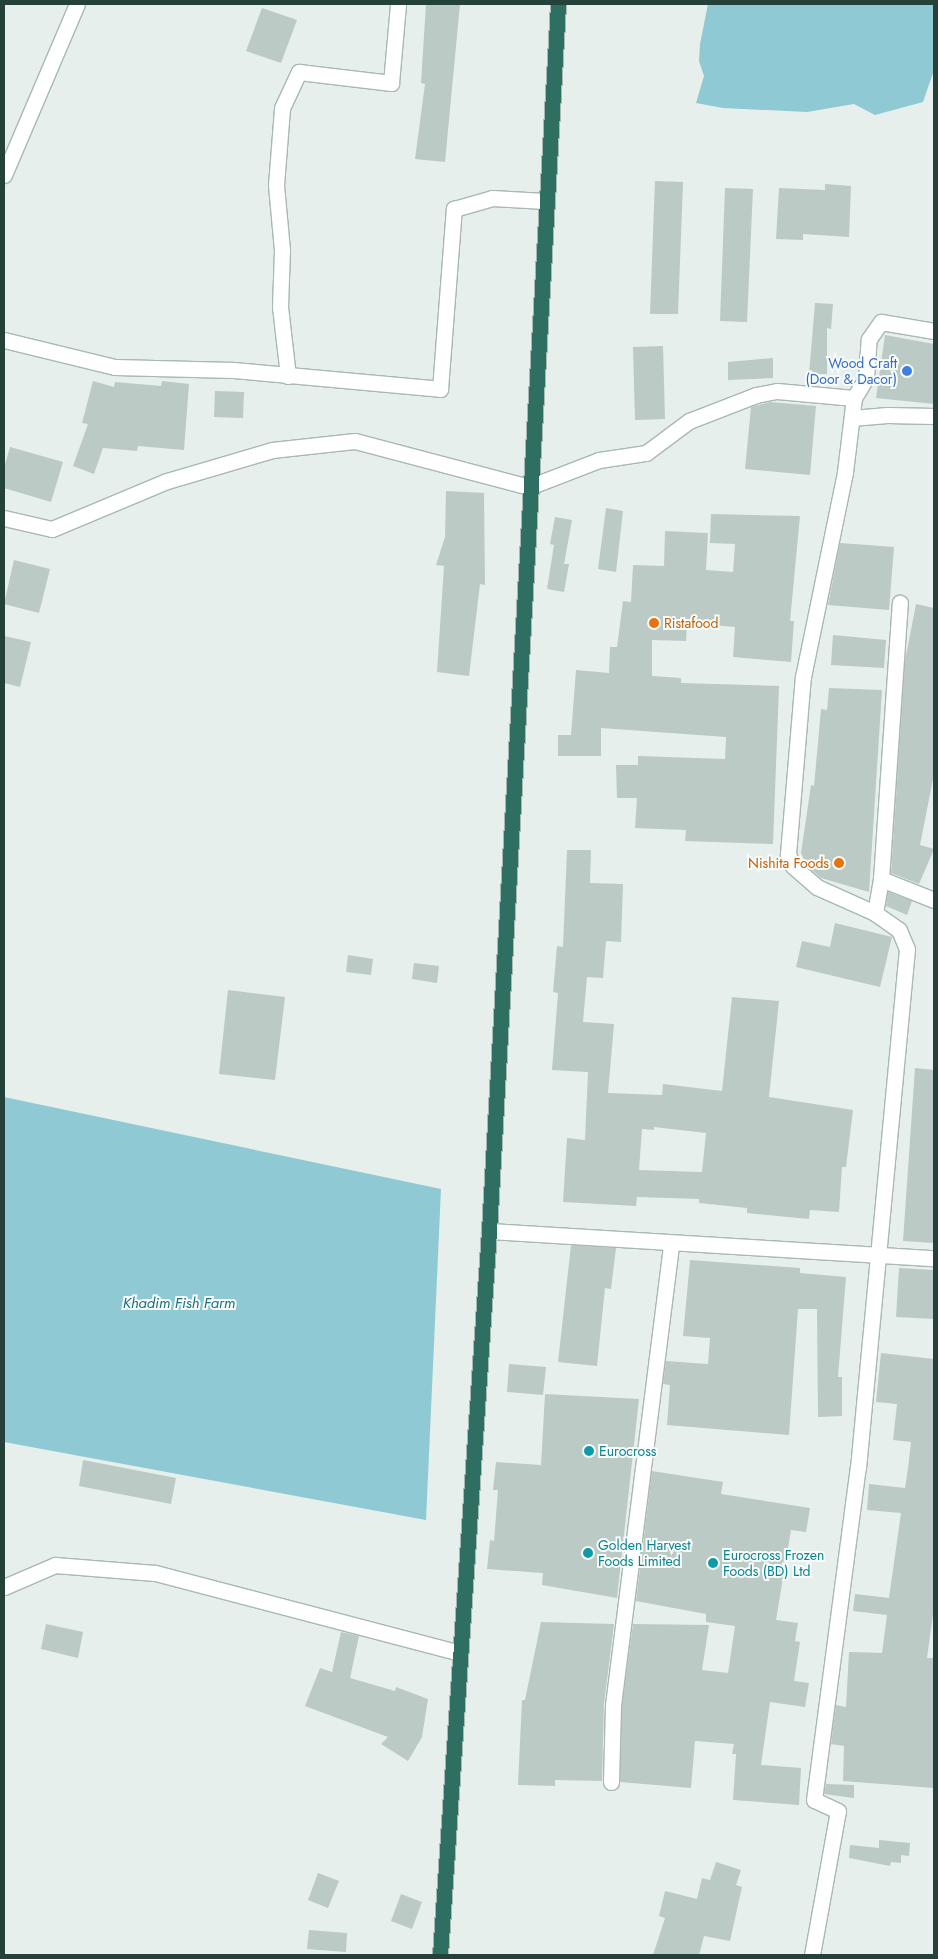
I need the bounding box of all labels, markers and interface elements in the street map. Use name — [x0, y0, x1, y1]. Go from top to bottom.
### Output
place label: Wood Craft (Door & Dacor) — [805, 355, 897, 388]
marker: Wood Craft (Door & Dacor) — [901, 365, 913, 377]
place label: Ristafood — [664, 615, 718, 631]
marker: Ristafood — [648, 617, 660, 629]
place label: Nishita Foods — [748, 855, 829, 871]
marker: Nishita Foods — [833, 857, 845, 869]
water label: Khadim Fish Farm — [123, 1295, 235, 1313]
place label: Eurocross — [599, 1443, 656, 1459]
marker: Eurocross — [583, 1445, 595, 1457]
place label: Golden Harvest Foods Limited — [598, 1537, 691, 1570]
marker: Golden Harvest Foods Limited — [582, 1547, 594, 1559]
place label: Eurocross Frozen Foods (BD) Ltd — [723, 1547, 824, 1580]
marker: Eurocross Frozen Foods (BD) Ltd — [707, 1557, 719, 1569]

